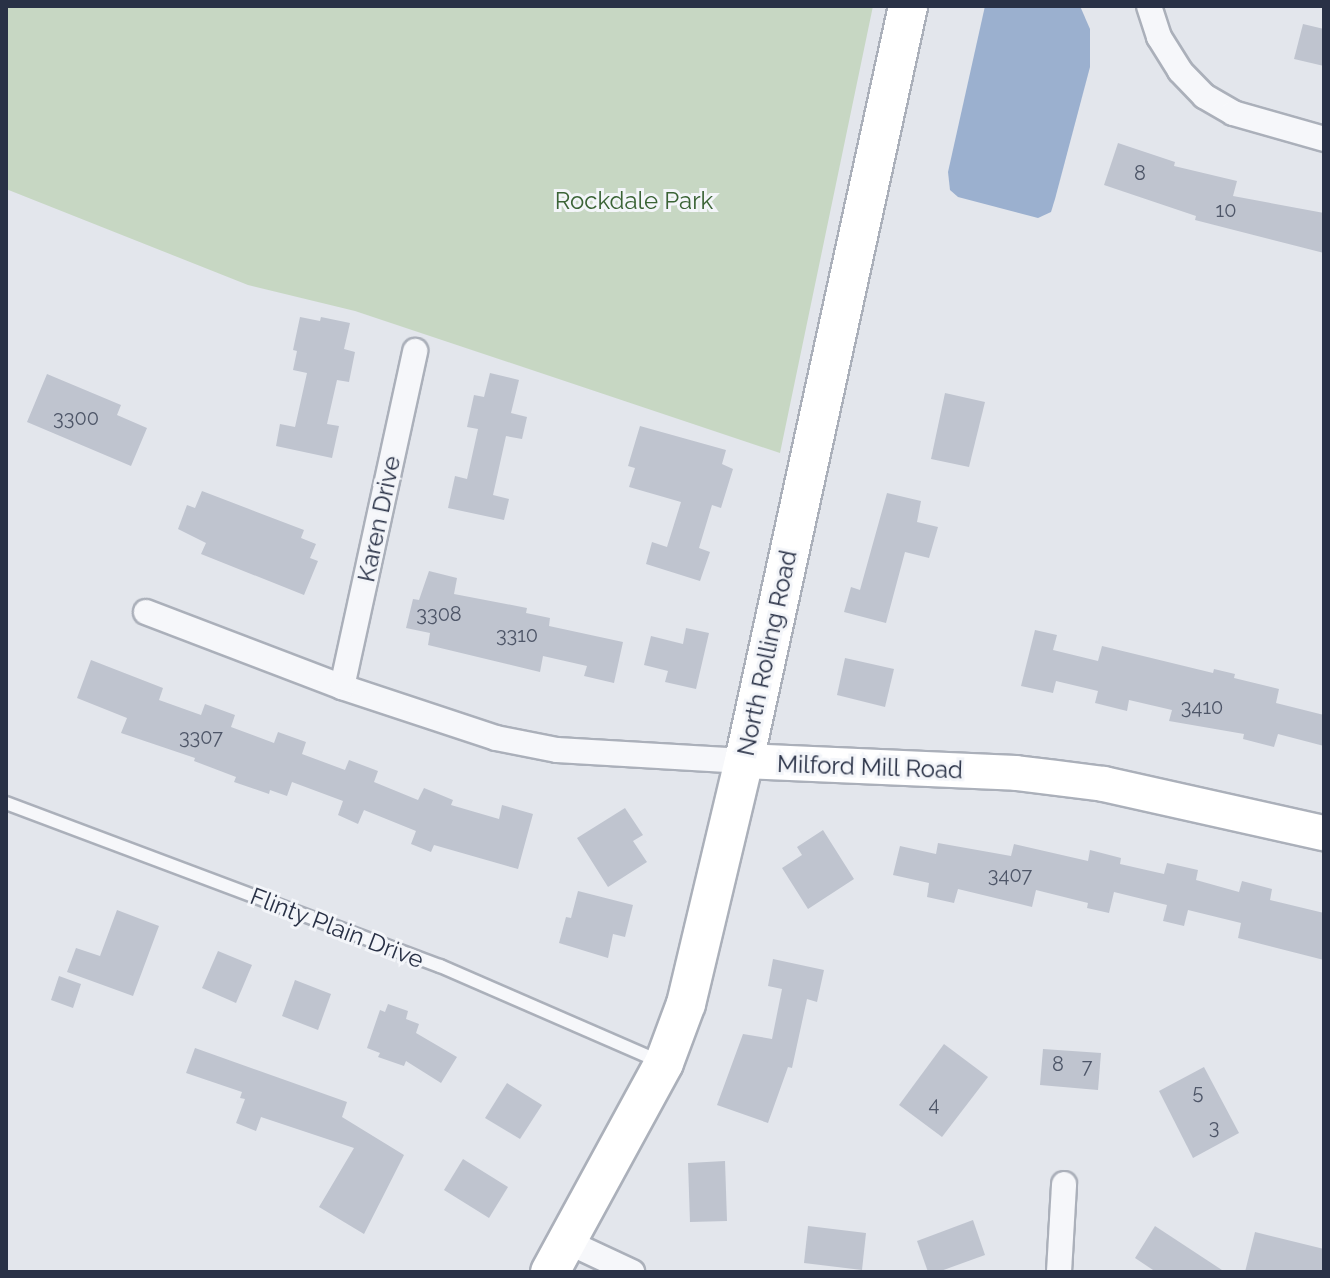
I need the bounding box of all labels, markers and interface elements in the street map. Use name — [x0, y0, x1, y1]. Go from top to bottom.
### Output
house number: 8 — [1134, 161, 1146, 185]
park label: Rockdale Park — [555, 187, 713, 215]
house number: 10 — [1216, 198, 1236, 222]
house number: 3300 — [53, 406, 99, 430]
street label: Karen Drive — [352, 453, 406, 585]
street label: North Rolling Road — [731, 548, 803, 758]
house number: 3308 — [416, 602, 462, 626]
house number: 3310 — [496, 623, 538, 647]
house number: 3410 — [1181, 695, 1223, 719]
house number: 3307 — [179, 725, 223, 749]
street label: Milford Mill Road — [776, 749, 964, 785]
house number: 3407 — [988, 863, 1032, 887]
street label: Flinty Plain Drive — [246, 882, 428, 974]
house number: 8 — [1052, 1052, 1064, 1076]
house number: 7 — [1082, 1054, 1092, 1078]
house number: 5 — [1193, 1080, 1203, 1104]
house number: 4 — [929, 1092, 939, 1116]
house number: 3 — [1209, 1115, 1219, 1139]

